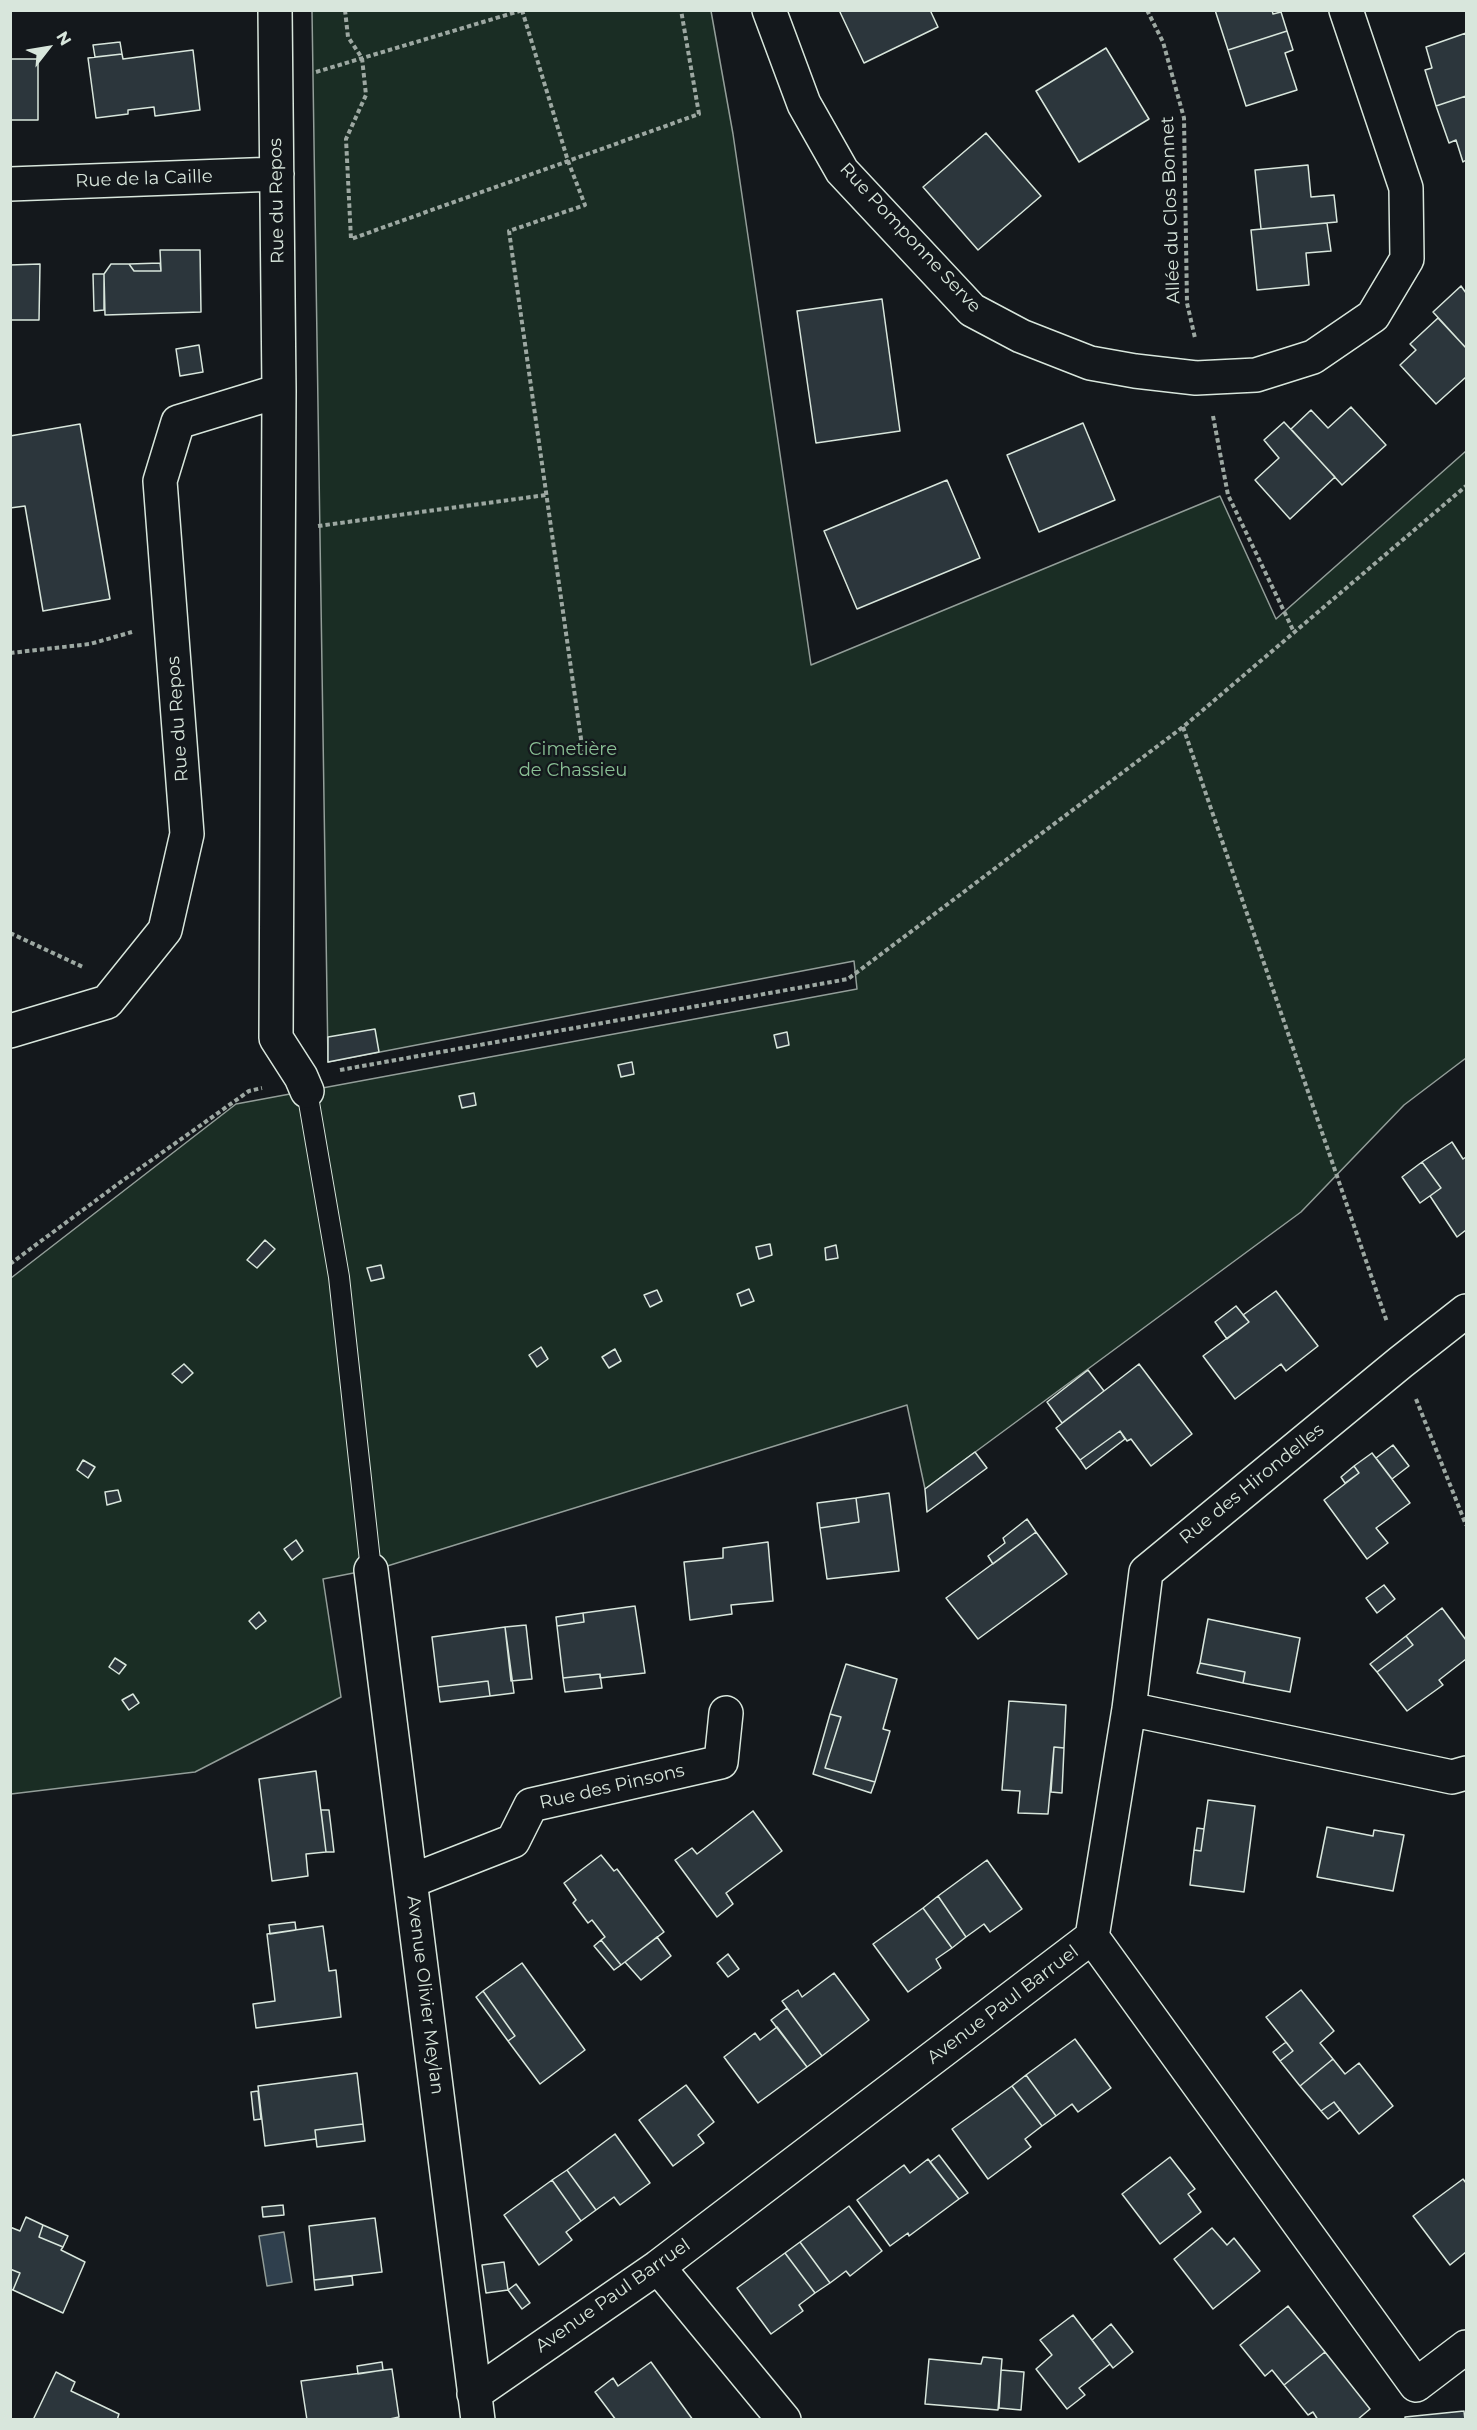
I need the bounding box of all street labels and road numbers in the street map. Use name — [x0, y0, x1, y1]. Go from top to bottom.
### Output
street label: Allée du Clos Bonnet — [1157, 116, 1185, 304]
street label: Rue du Repos — [265, 138, 289, 264]
street label: Rue Pomponne Serve — [835, 159, 985, 317]
street label: Rue de la Caille — [75, 166, 213, 192]
street label: Rue du Repos — [163, 655, 193, 783]
street label: Rue des Hirondelles — [1175, 1419, 1329, 1549]
street label: Rue des Pinsons — [537, 1760, 687, 1814]
street label: Avenue Olivier Meylan — [402, 1894, 448, 2096]
street label: Avenue Paul Barruel — [923, 1941, 1083, 2069]
street label: Avenue Paul Barruel — [531, 2234, 695, 2358]

